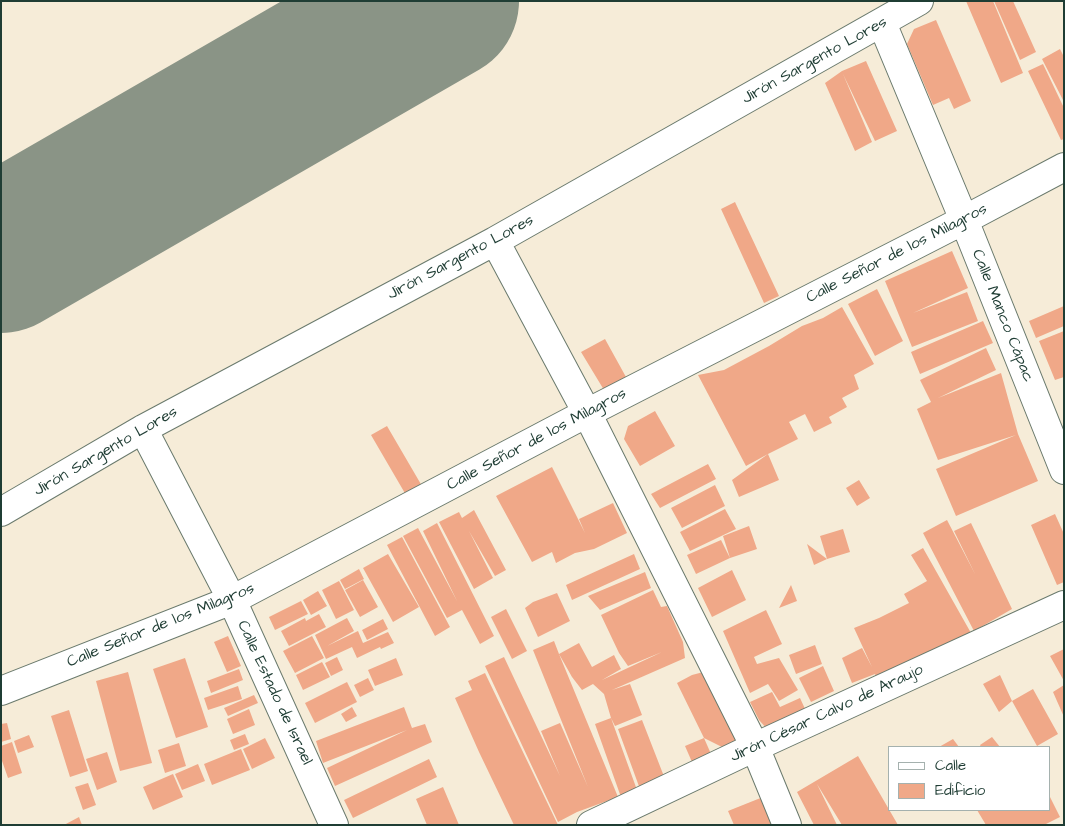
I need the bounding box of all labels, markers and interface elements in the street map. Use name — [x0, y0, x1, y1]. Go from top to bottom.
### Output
street label: Jirón Sargento Lores — [739, 13, 891, 109]
street label: Calle Señor de los Milagros — [803, 200, 991, 308]
street label: Jirón Sargento Lores — [385, 211, 537, 305]
street label: Calle Manco Cápac — [967, 247, 1037, 385]
street label: Calle Señor de los Milagros — [444, 384, 630, 496]
street label: Jirón Sargento Lores — [31, 403, 181, 501]
street label: Calle Señor de los Milagros — [65, 580, 257, 672]
street label: Calle Estado de Israel — [232, 618, 316, 768]
street label: Jirón César Calvo de Araujo — [727, 661, 927, 767]
legend — [888, 746, 1050, 811]
text: Calle — [935, 755, 966, 776]
text: Edificio — [935, 780, 985, 801]

